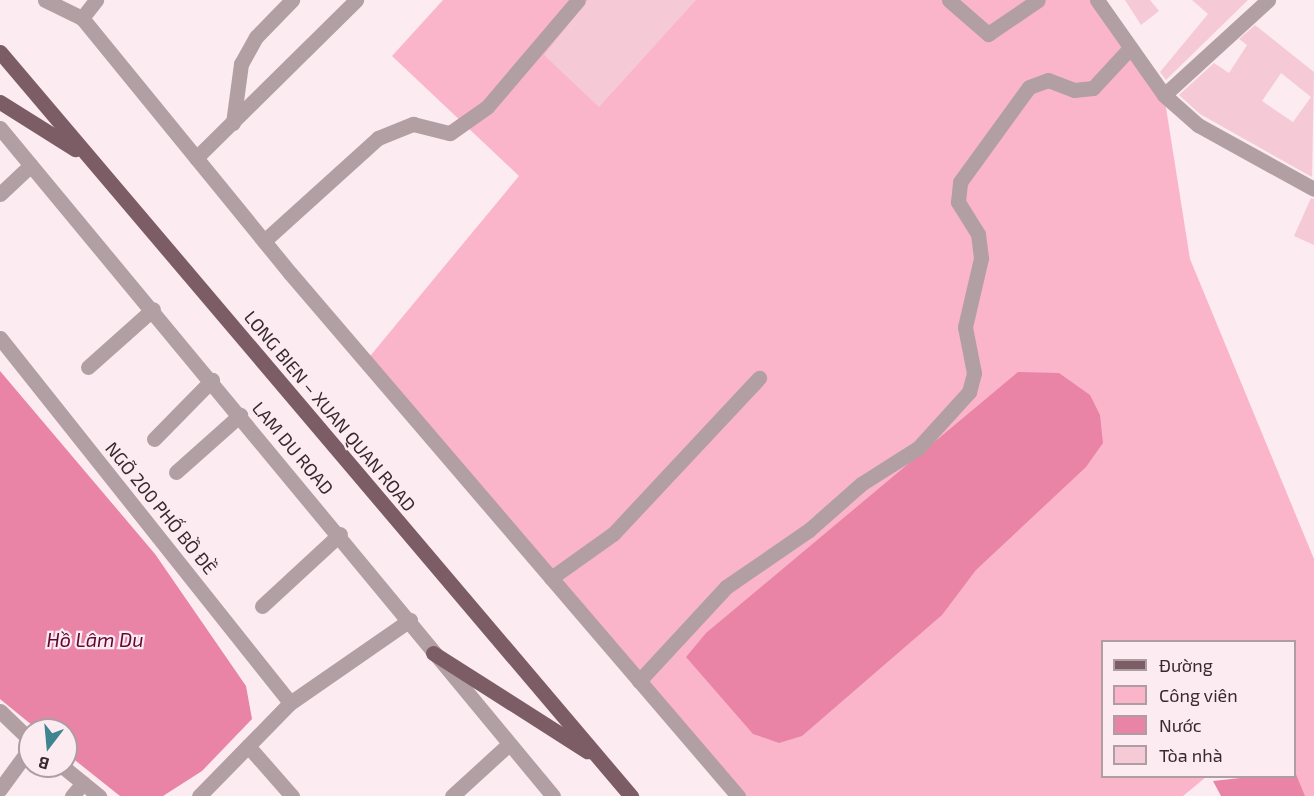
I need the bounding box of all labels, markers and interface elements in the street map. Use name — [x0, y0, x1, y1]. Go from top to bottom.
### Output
street label: LONG BIEN – XUAN QUAN ROAD — [240, 306, 420, 516]
street label: LAM DU ROAD — [248, 397, 338, 499]
street label: NGÕ 200 PHỐ BỒ ĐỀ — [101, 438, 221, 578]
water label: Hồ Lâm Du — [46, 627, 144, 651]
legend — [1101, 640, 1296, 778]
text: Đường — [1159, 654, 1213, 676]
text: Công viên — [1159, 684, 1238, 706]
text: Nước — [1159, 714, 1202, 736]
north arrow — [18, 718, 78, 778]
text: Tòa nhà — [1159, 744, 1223, 766]
text: B — [36, 753, 51, 774]

